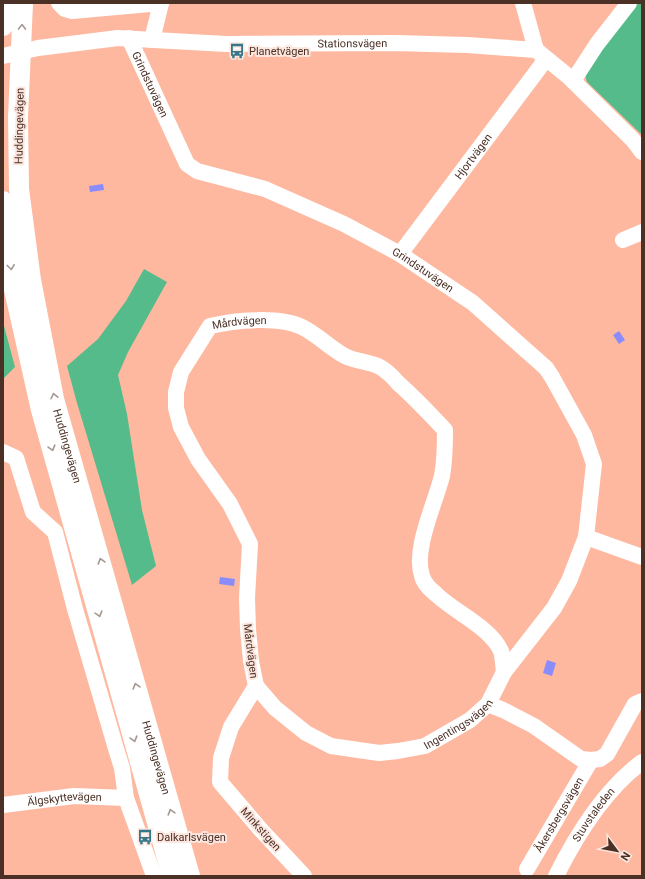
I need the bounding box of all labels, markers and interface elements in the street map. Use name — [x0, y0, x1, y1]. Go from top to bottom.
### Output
one-way arrow — [18, 24, 26, 30]
street label: Stationsvägen — [317, 37, 387, 50]
bus stop icon: Planetvägen — [228, 42, 246, 60]
place label: Planetvägen — [249, 45, 309, 58]
street label: Grindstuvägen — [129, 50, 171, 119]
street label: Huddingevägen — [12, 88, 27, 164]
street label: Hjortvägen — [452, 131, 495, 182]
street label: Grindstuvägen — [390, 245, 456, 295]
one-way arrow — [6, 264, 15, 270]
street label: Mårdvägen — [211, 314, 267, 332]
one-way arrow — [51, 393, 59, 399]
street label: Huddingevägen — [50, 408, 84, 485]
one-way arrow — [47, 445, 56, 452]
one-way arrow — [97, 558, 105, 565]
one-way arrow — [94, 611, 102, 617]
street label: Mårdvägen — [241, 623, 260, 679]
one-way arrow — [132, 683, 141, 690]
street label: Ingentingsvägen — [422, 698, 496, 752]
street label: Huddingevägen — [139, 719, 172, 796]
one-way arrow — [129, 735, 138, 742]
street label: Åkersbergsvägen — [531, 775, 586, 855]
street label: Stuvstaleden — [570, 785, 618, 844]
street label: Älgskyttevägen — [27, 790, 102, 809]
street label: Minkstigen — [238, 805, 284, 854]
one-way arrow — [168, 808, 176, 815]
bus stop icon: Dalkarlsvägen — [136, 828, 154, 846]
place label: Dalkarlsvägen — [157, 831, 226, 844]
north arrow — [597, 831, 637, 871]
text: N — [617, 849, 633, 863]

